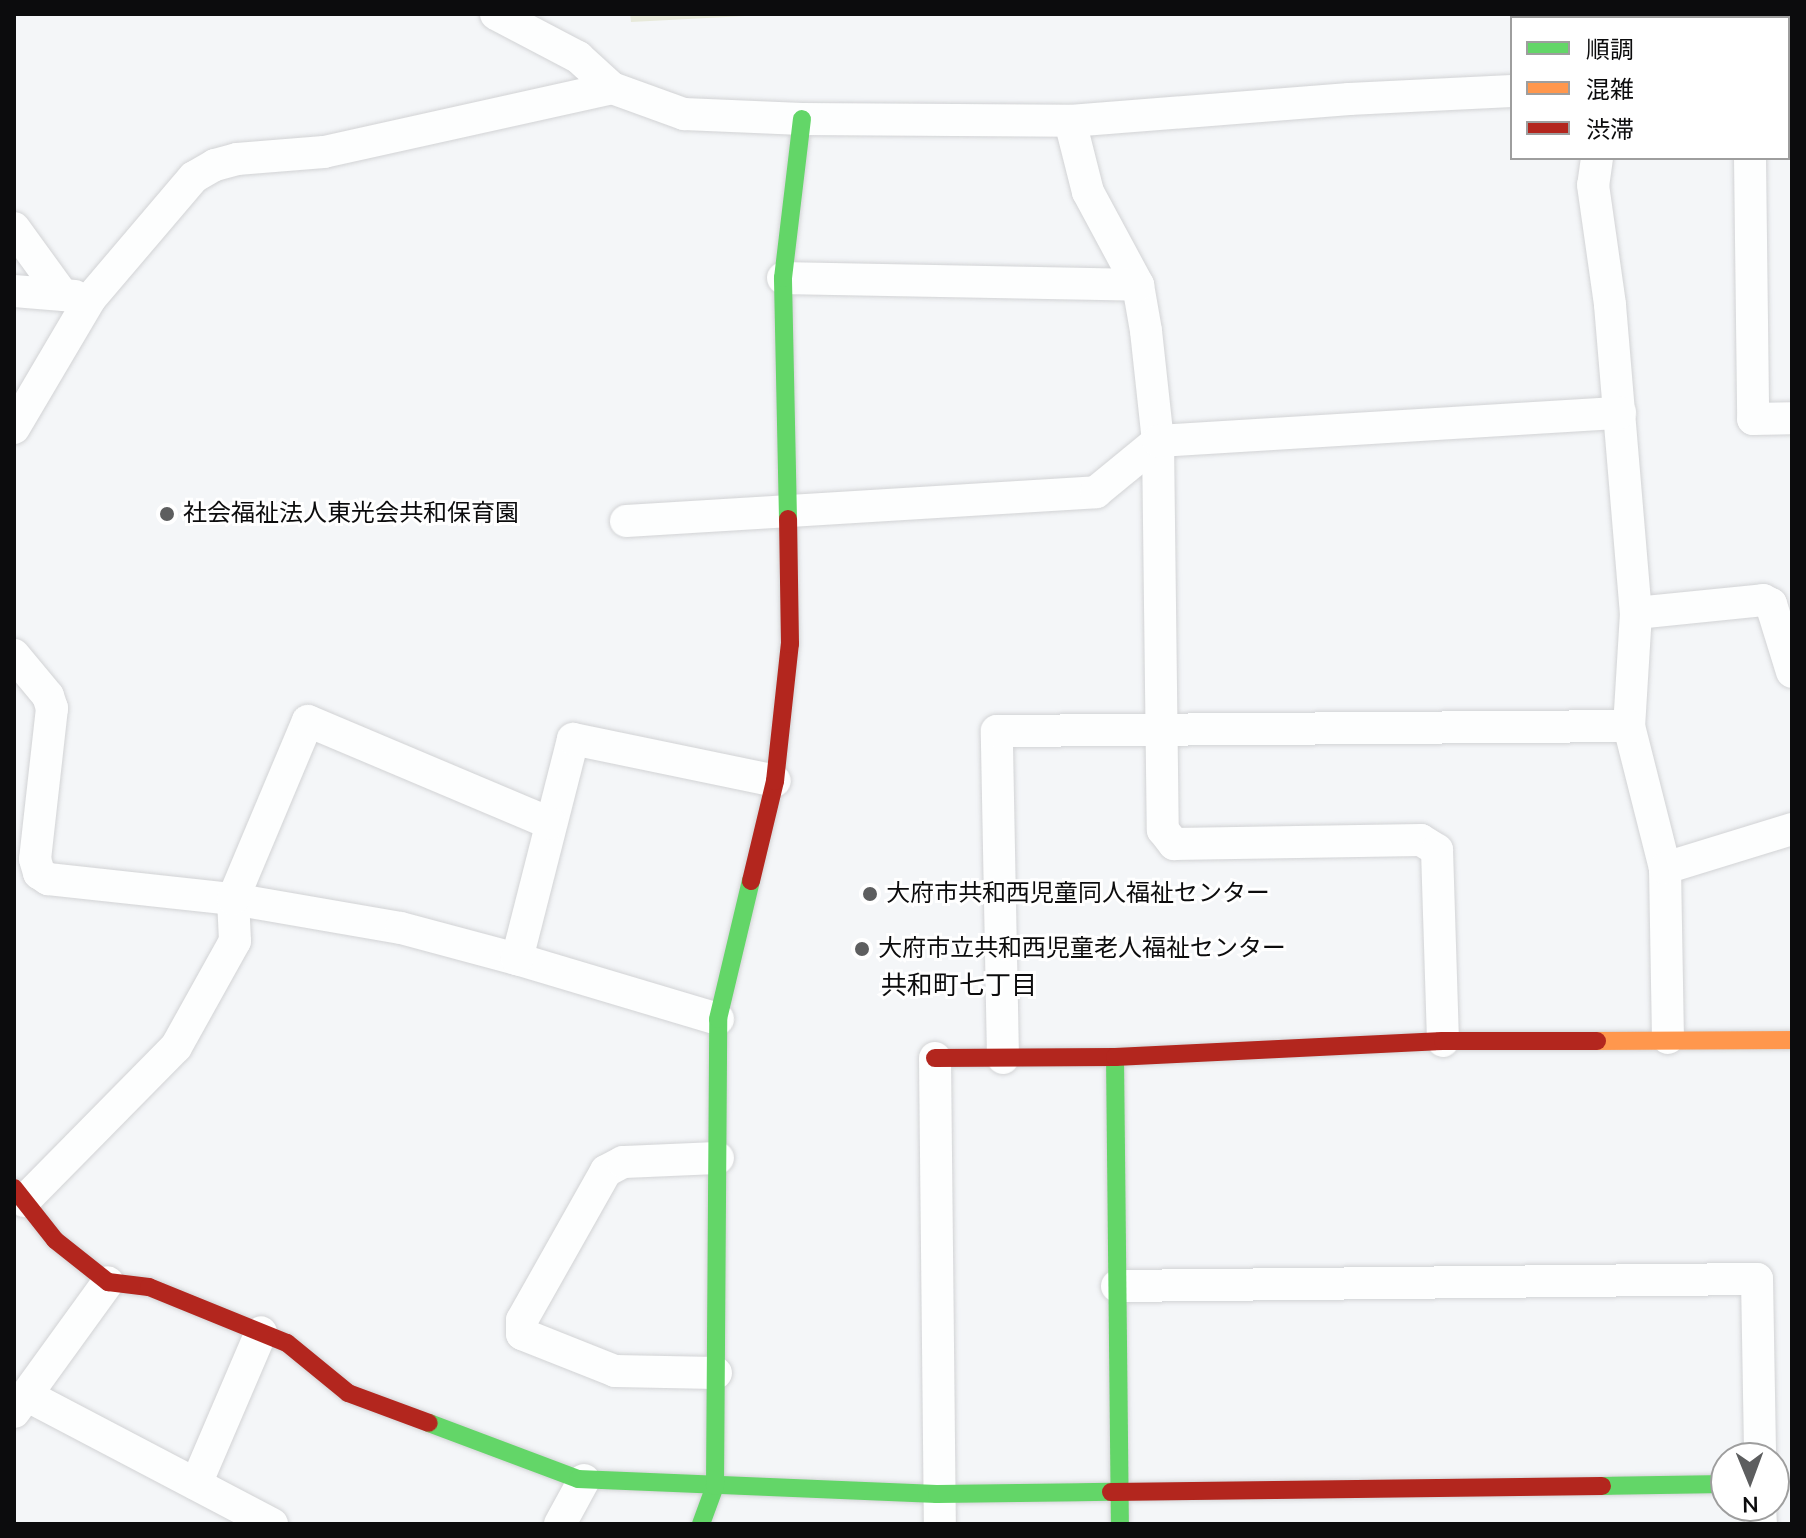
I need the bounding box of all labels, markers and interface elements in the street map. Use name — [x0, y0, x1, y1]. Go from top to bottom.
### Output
legend — [1510, 16, 1790, 160]
text: 順調 — [1586, 34, 1634, 66]
text: 混雑 — [1586, 74, 1634, 106]
text: 渋滞 — [1586, 114, 1634, 146]
place label: 社会福祉法人東光会共和保育園 — [183, 500, 519, 528]
marker: 社会福祉法人東光会共和保育園 — [158, 505, 176, 523]
place label: 大府市共和西児童同人福祉センター — [886, 880, 1270, 908]
marker: 大府市共和西児童同人福祉センター — [861, 885, 879, 903]
place label: 大府市立共和西児童老人福祉センター — [878, 935, 1286, 963]
marker: 大府市立共和西児童老人福祉センター — [853, 940, 871, 958]
district label: 共和町七丁目 — [881, 970, 1037, 1002]
north arrow — [1710, 1442, 1790, 1522]
text: N — [1742, 1489, 1759, 1519]

